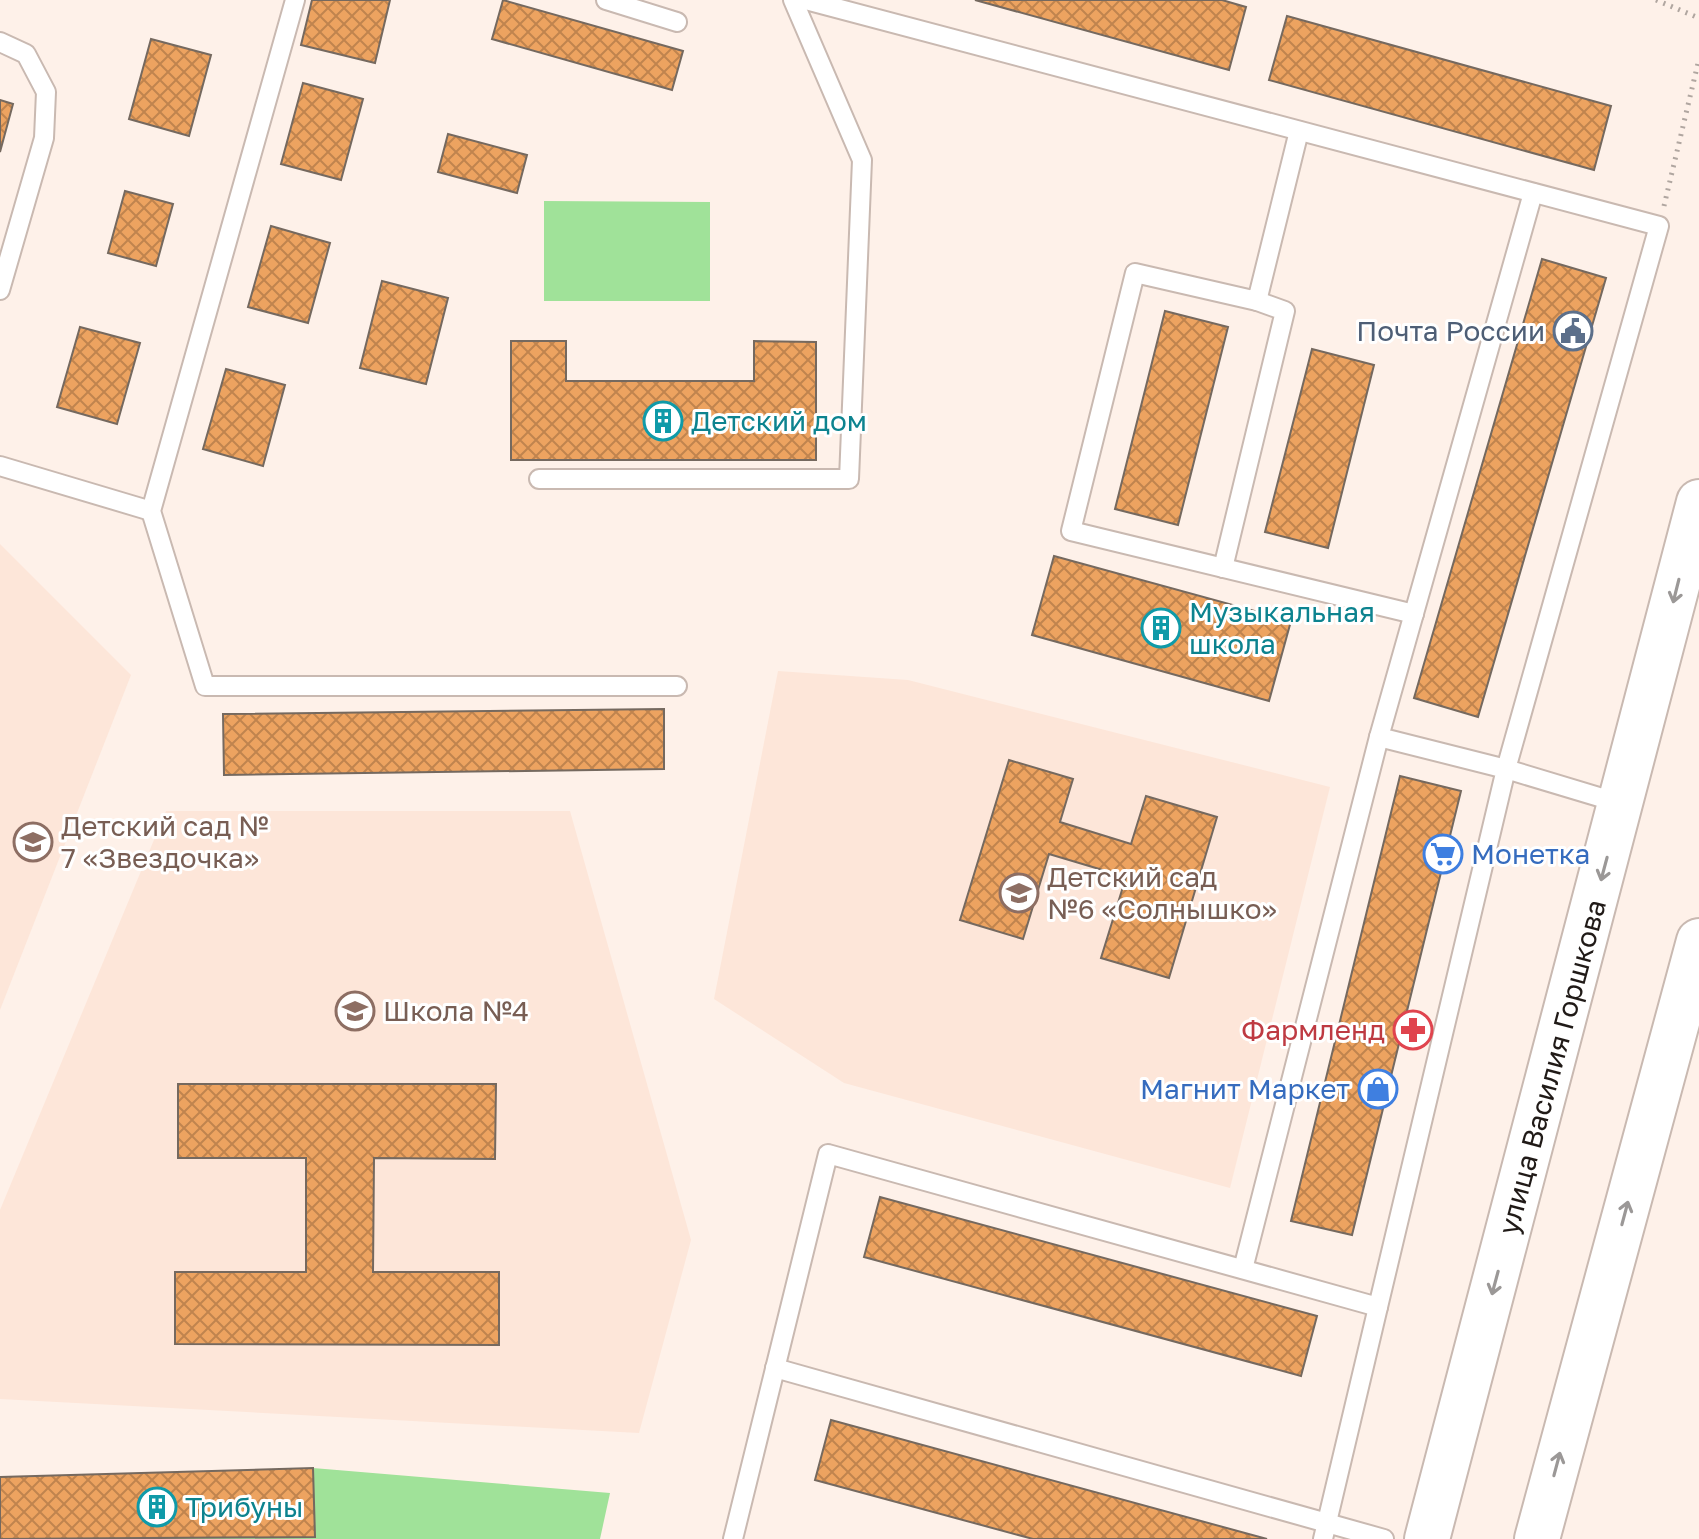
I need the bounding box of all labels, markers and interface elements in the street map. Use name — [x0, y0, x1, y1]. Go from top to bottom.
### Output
public building icon: Почта России — [1552, 310, 1594, 352]
place label: Почта России — [1356, 314, 1545, 347]
building icon: Детский дом — [642, 400, 684, 442]
place label: Детский дом — [691, 404, 867, 437]
one-way arrow — [1668, 577, 1683, 603]
place label: Музыкальная школа — [1189, 595, 1375, 660]
building icon: Музыкальная школа — [1140, 607, 1182, 649]
place label: Детский сад № 7 «Звездочка» — [61, 809, 269, 874]
school or university icon: Детский сад № 7 «Звездочка» — [12, 821, 54, 863]
supermarket icon: Монетка — [1422, 833, 1464, 875]
place label: Монетка — [1471, 837, 1590, 870]
one-way arrow — [1596, 856, 1611, 882]
place label: Детский сад №6 «Солнышко» — [1047, 860, 1277, 925]
school or university icon: Детский сад №6 «Солнышко» — [998, 872, 1040, 914]
street label: улица Василия Горшкова — [1491, 896, 1612, 1238]
school or university icon: Школа №4 — [334, 990, 376, 1032]
place label: Школа №4 — [383, 994, 529, 1027]
pharmacy icon: Фармленд — [1392, 1009, 1434, 1051]
place label: Фармленд — [1241, 1013, 1385, 1046]
shop icon: Магнит Маркет — [1357, 1068, 1399, 1110]
place label: Магнит Маркет — [1140, 1072, 1350, 1105]
one-way arrow — [1619, 1200, 1634, 1226]
one-way arrow — [1486, 1270, 1501, 1296]
one-way arrow — [1551, 1451, 1566, 1477]
building icon: Трибуны — [136, 1486, 178, 1528]
place label: Трибуны — [185, 1490, 303, 1523]

